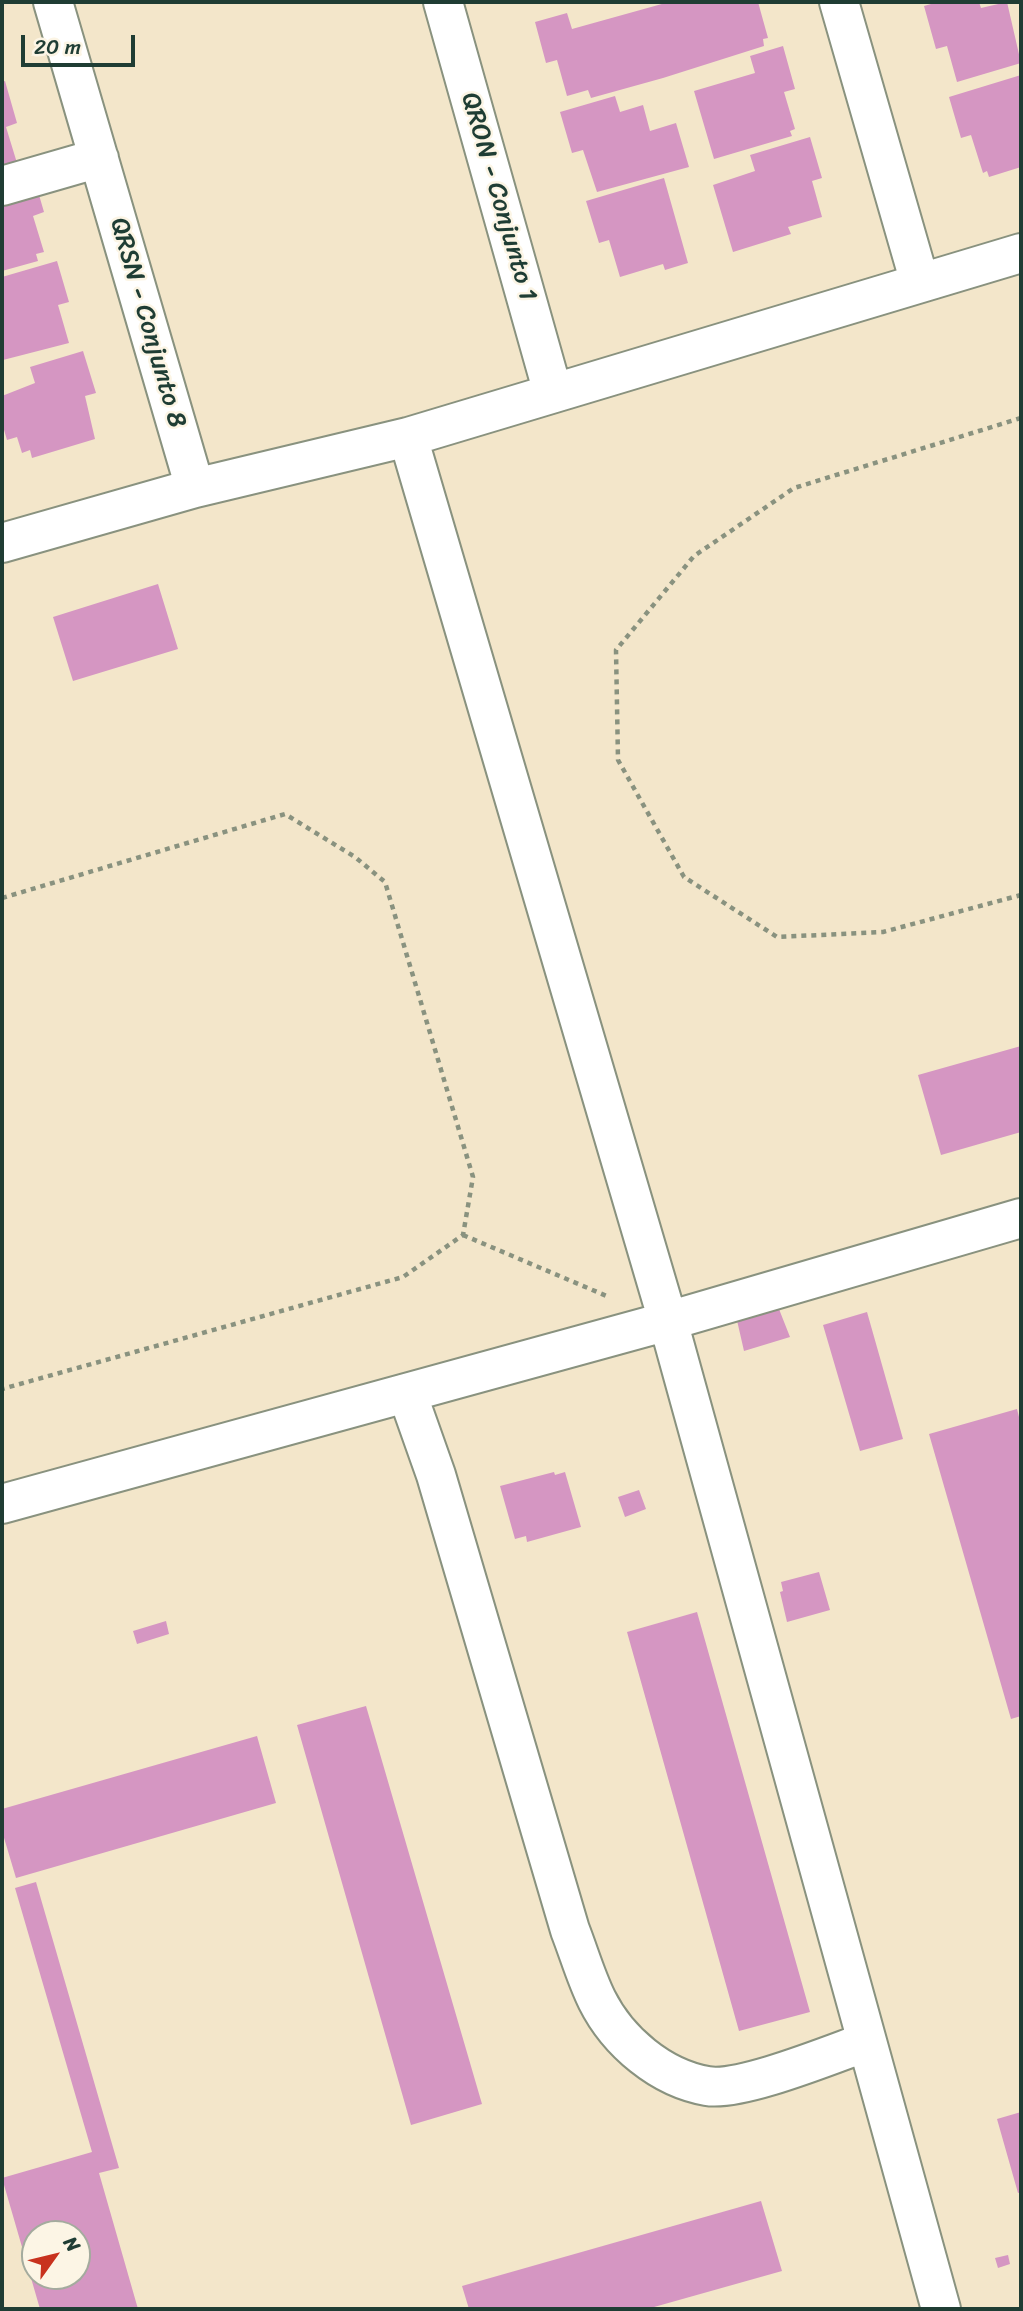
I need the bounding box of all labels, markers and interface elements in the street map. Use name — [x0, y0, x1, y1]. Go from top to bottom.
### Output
scale bar — [24, 21, 138, 65]
text: 20 m — [34, 28, 81, 66]
street label: QRON - Conjunto 1 — [453, 89, 543, 305]
street label: QRSN - Conjunto 8 — [102, 215, 192, 431]
north arrow — [21, 2220, 91, 2290]
text: N — [55, 2229, 90, 2259]

